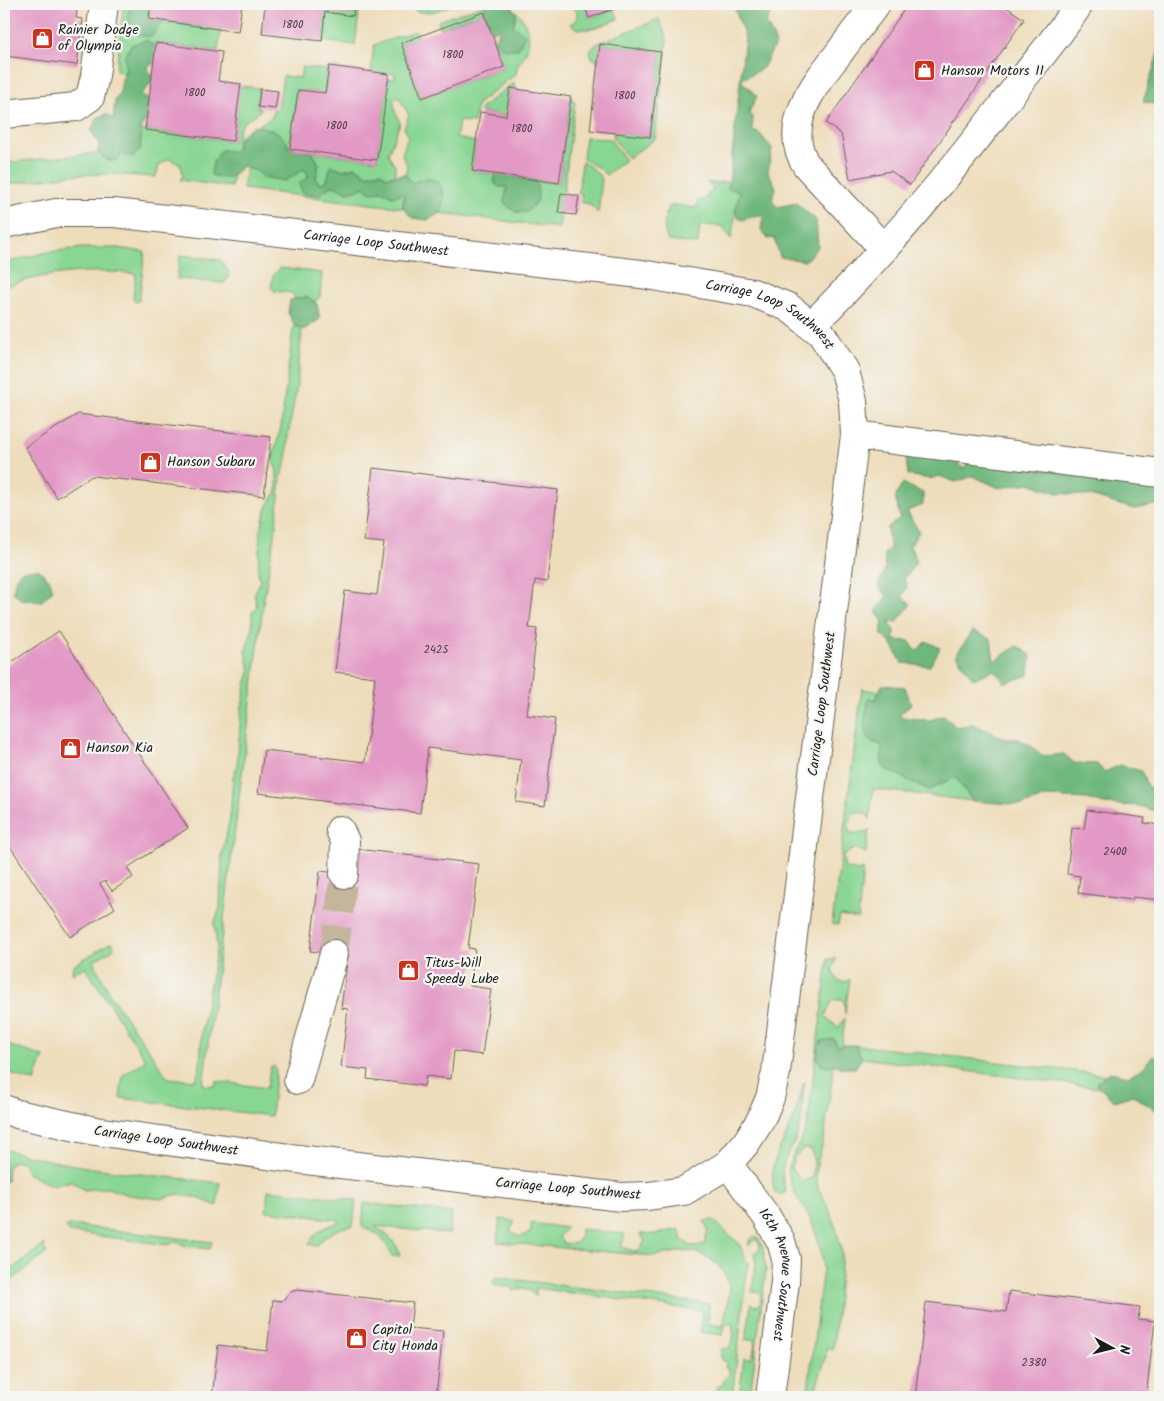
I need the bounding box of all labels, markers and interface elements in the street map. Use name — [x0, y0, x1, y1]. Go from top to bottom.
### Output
house number: 1800 — [282, 16, 304, 34]
place label: Rainier Dodge of Olympia — [58, 19, 139, 57]
shop icon: Rainier Dodge of Olympia — [30, 26, 54, 50]
house number: 1800 — [442, 46, 464, 64]
shop icon: Hanson Motors II — [913, 59, 937, 83]
place label: Hanson Motors II — [941, 60, 1044, 82]
house number: 1800 — [184, 84, 206, 102]
house number: 1800 — [614, 87, 636, 105]
house number: 1800 — [326, 117, 348, 135]
house number: 1800 — [511, 120, 533, 138]
street label: Carriage Loop Southwest — [302, 224, 450, 263]
street label: Carriage Loop Southwest — [704, 274, 840, 355]
shop icon: Hanson Subaru — [139, 450, 163, 474]
place label: Hanson Subaru — [167, 451, 256, 473]
street label: Carriage Loop Southwest — [802, 630, 842, 778]
house number: 2425 — [424, 641, 449, 659]
shop icon: Hanson Kia — [58, 736, 82, 760]
place label: Hanson Kia — [86, 737, 153, 759]
house number: 2400 — [1103, 843, 1127, 861]
place label: Titus-Will Speedy Lube — [425, 952, 500, 990]
shop icon: Titus-Will Speedy Lube — [397, 959, 421, 983]
street label: Carriage Loop Southwest — [92, 1120, 240, 1162]
street label: Carriage Loop Southwest — [494, 1172, 642, 1206]
street label: 16th Avenue Southwest — [753, 1203, 798, 1343]
place label: Capitol City Honda — [372, 1319, 438, 1357]
north arrow — [1086, 1324, 1136, 1374]
shop icon: Capitol City Honda — [344, 1326, 368, 1350]
text: N — [1112, 1344, 1135, 1355]
house number: 2380 — [1022, 1354, 1047, 1372]

